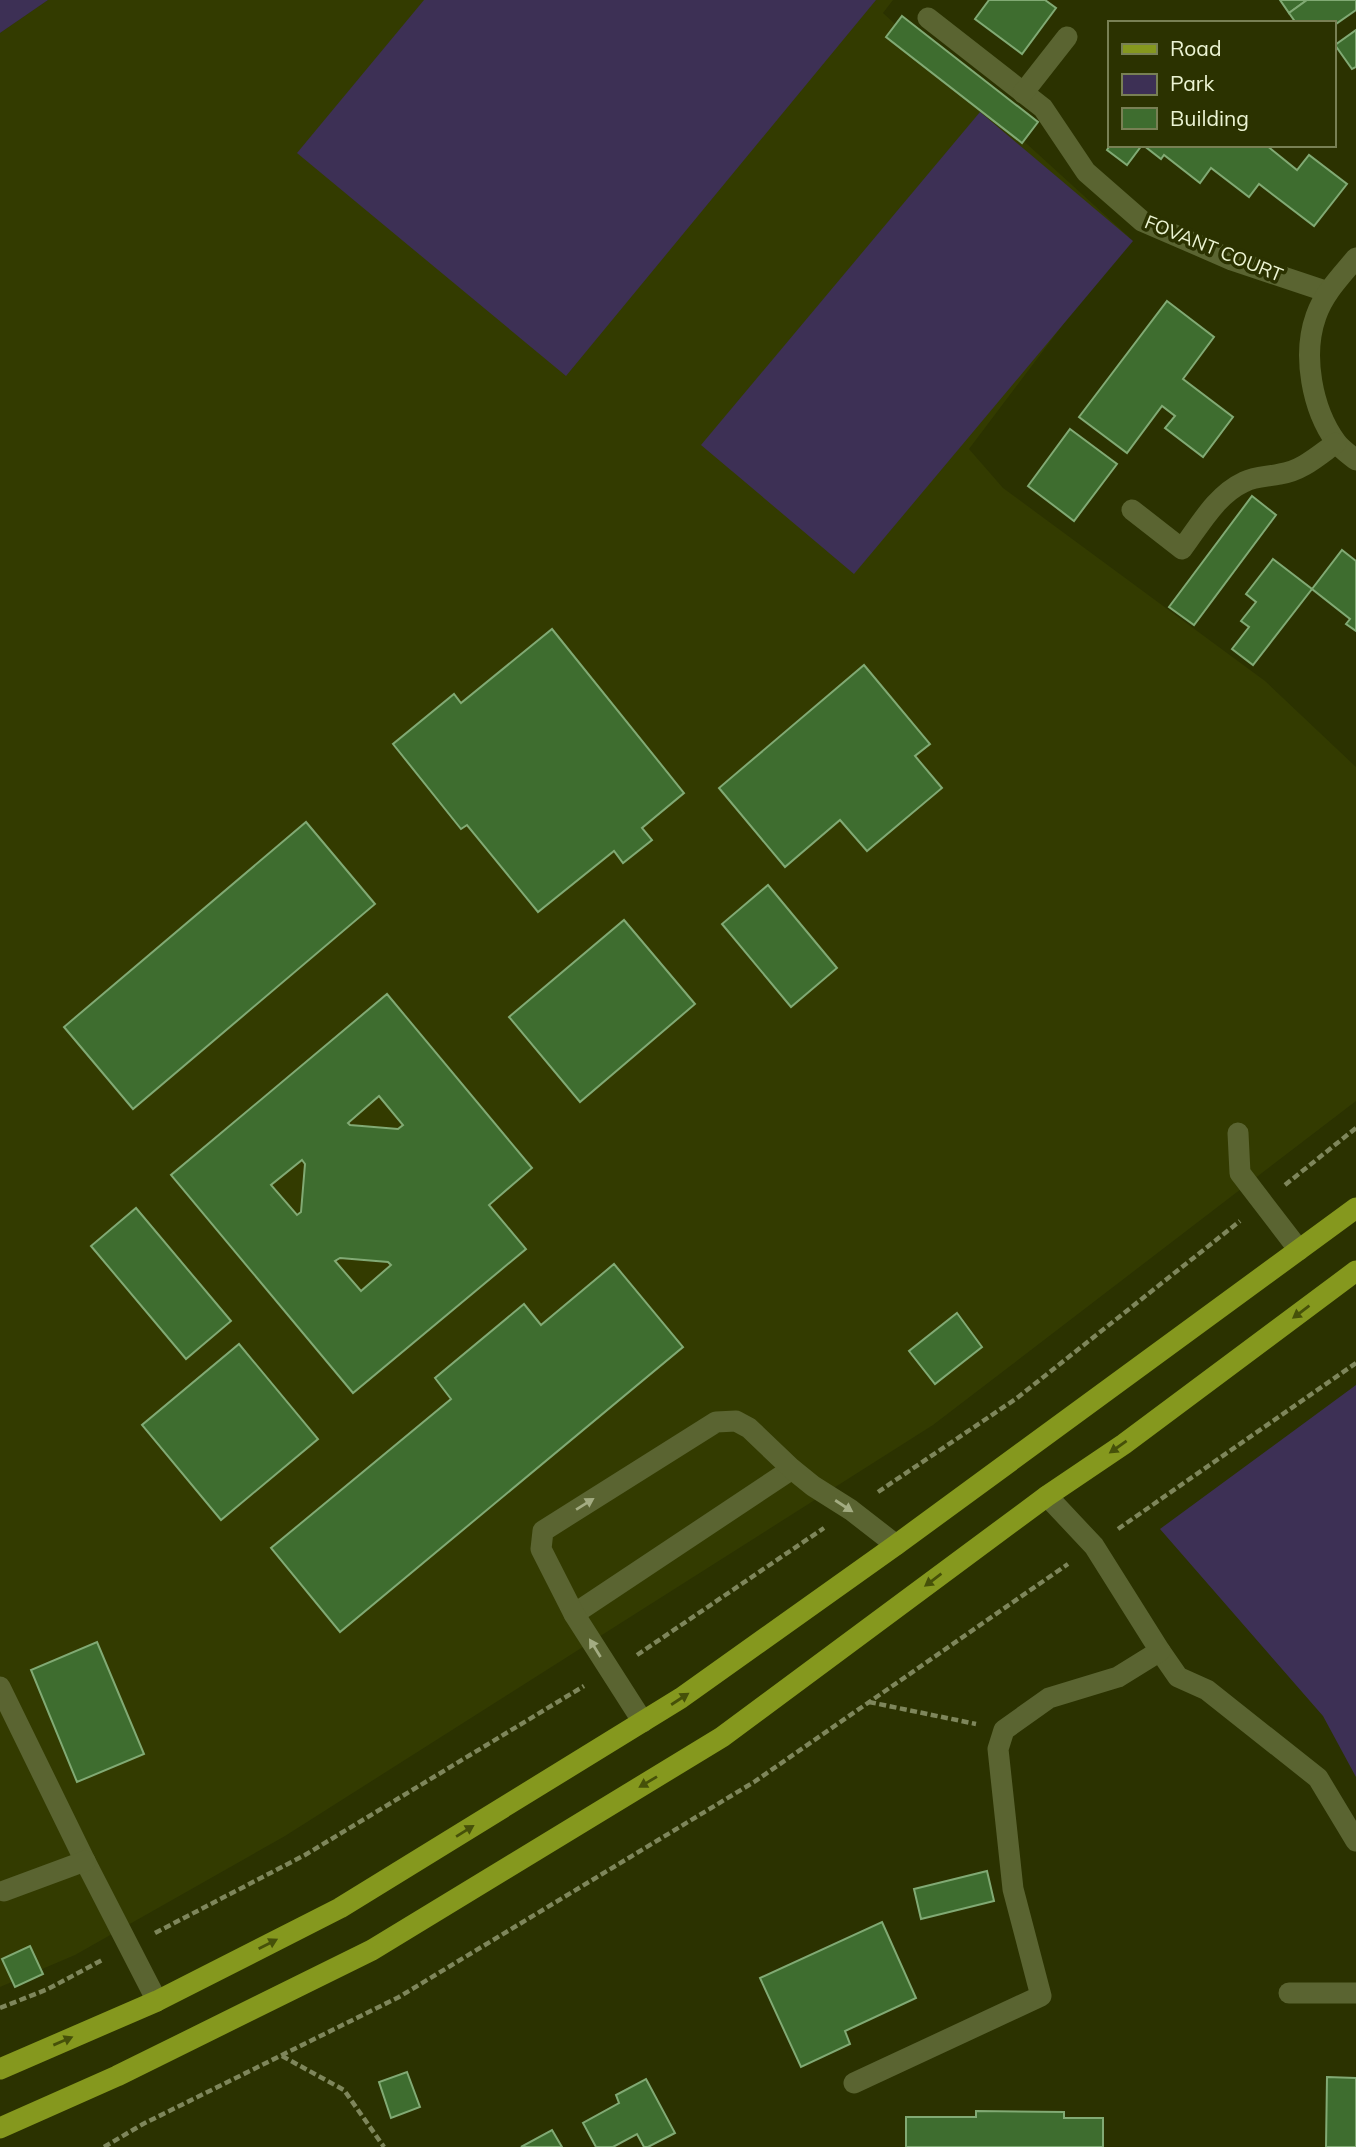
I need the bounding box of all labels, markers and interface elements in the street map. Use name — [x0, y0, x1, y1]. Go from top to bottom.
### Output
legend — [1108, 21, 1335, 147]
text: Road — [1170, 35, 1221, 61]
text: Park — [1170, 70, 1214, 96]
text: Building — [1170, 105, 1249, 131]
street label: FOVANT COURT — [1141, 209, 1287, 287]
one-way arrow — [1292, 1305, 1310, 1319]
one-way arrow — [1109, 1440, 1127, 1454]
one-way arrow — [576, 1497, 595, 1510]
one-way arrow — [835, 1500, 854, 1513]
one-way arrow — [925, 1572, 943, 1587]
one-way arrow — [589, 1638, 601, 1657]
one-way arrow — [671, 1692, 689, 1706]
one-way arrow — [638, 1775, 657, 1788]
one-way arrow — [456, 1825, 475, 1837]
one-way arrow — [258, 1939, 278, 1950]
one-way arrow — [52, 2036, 73, 2047]

